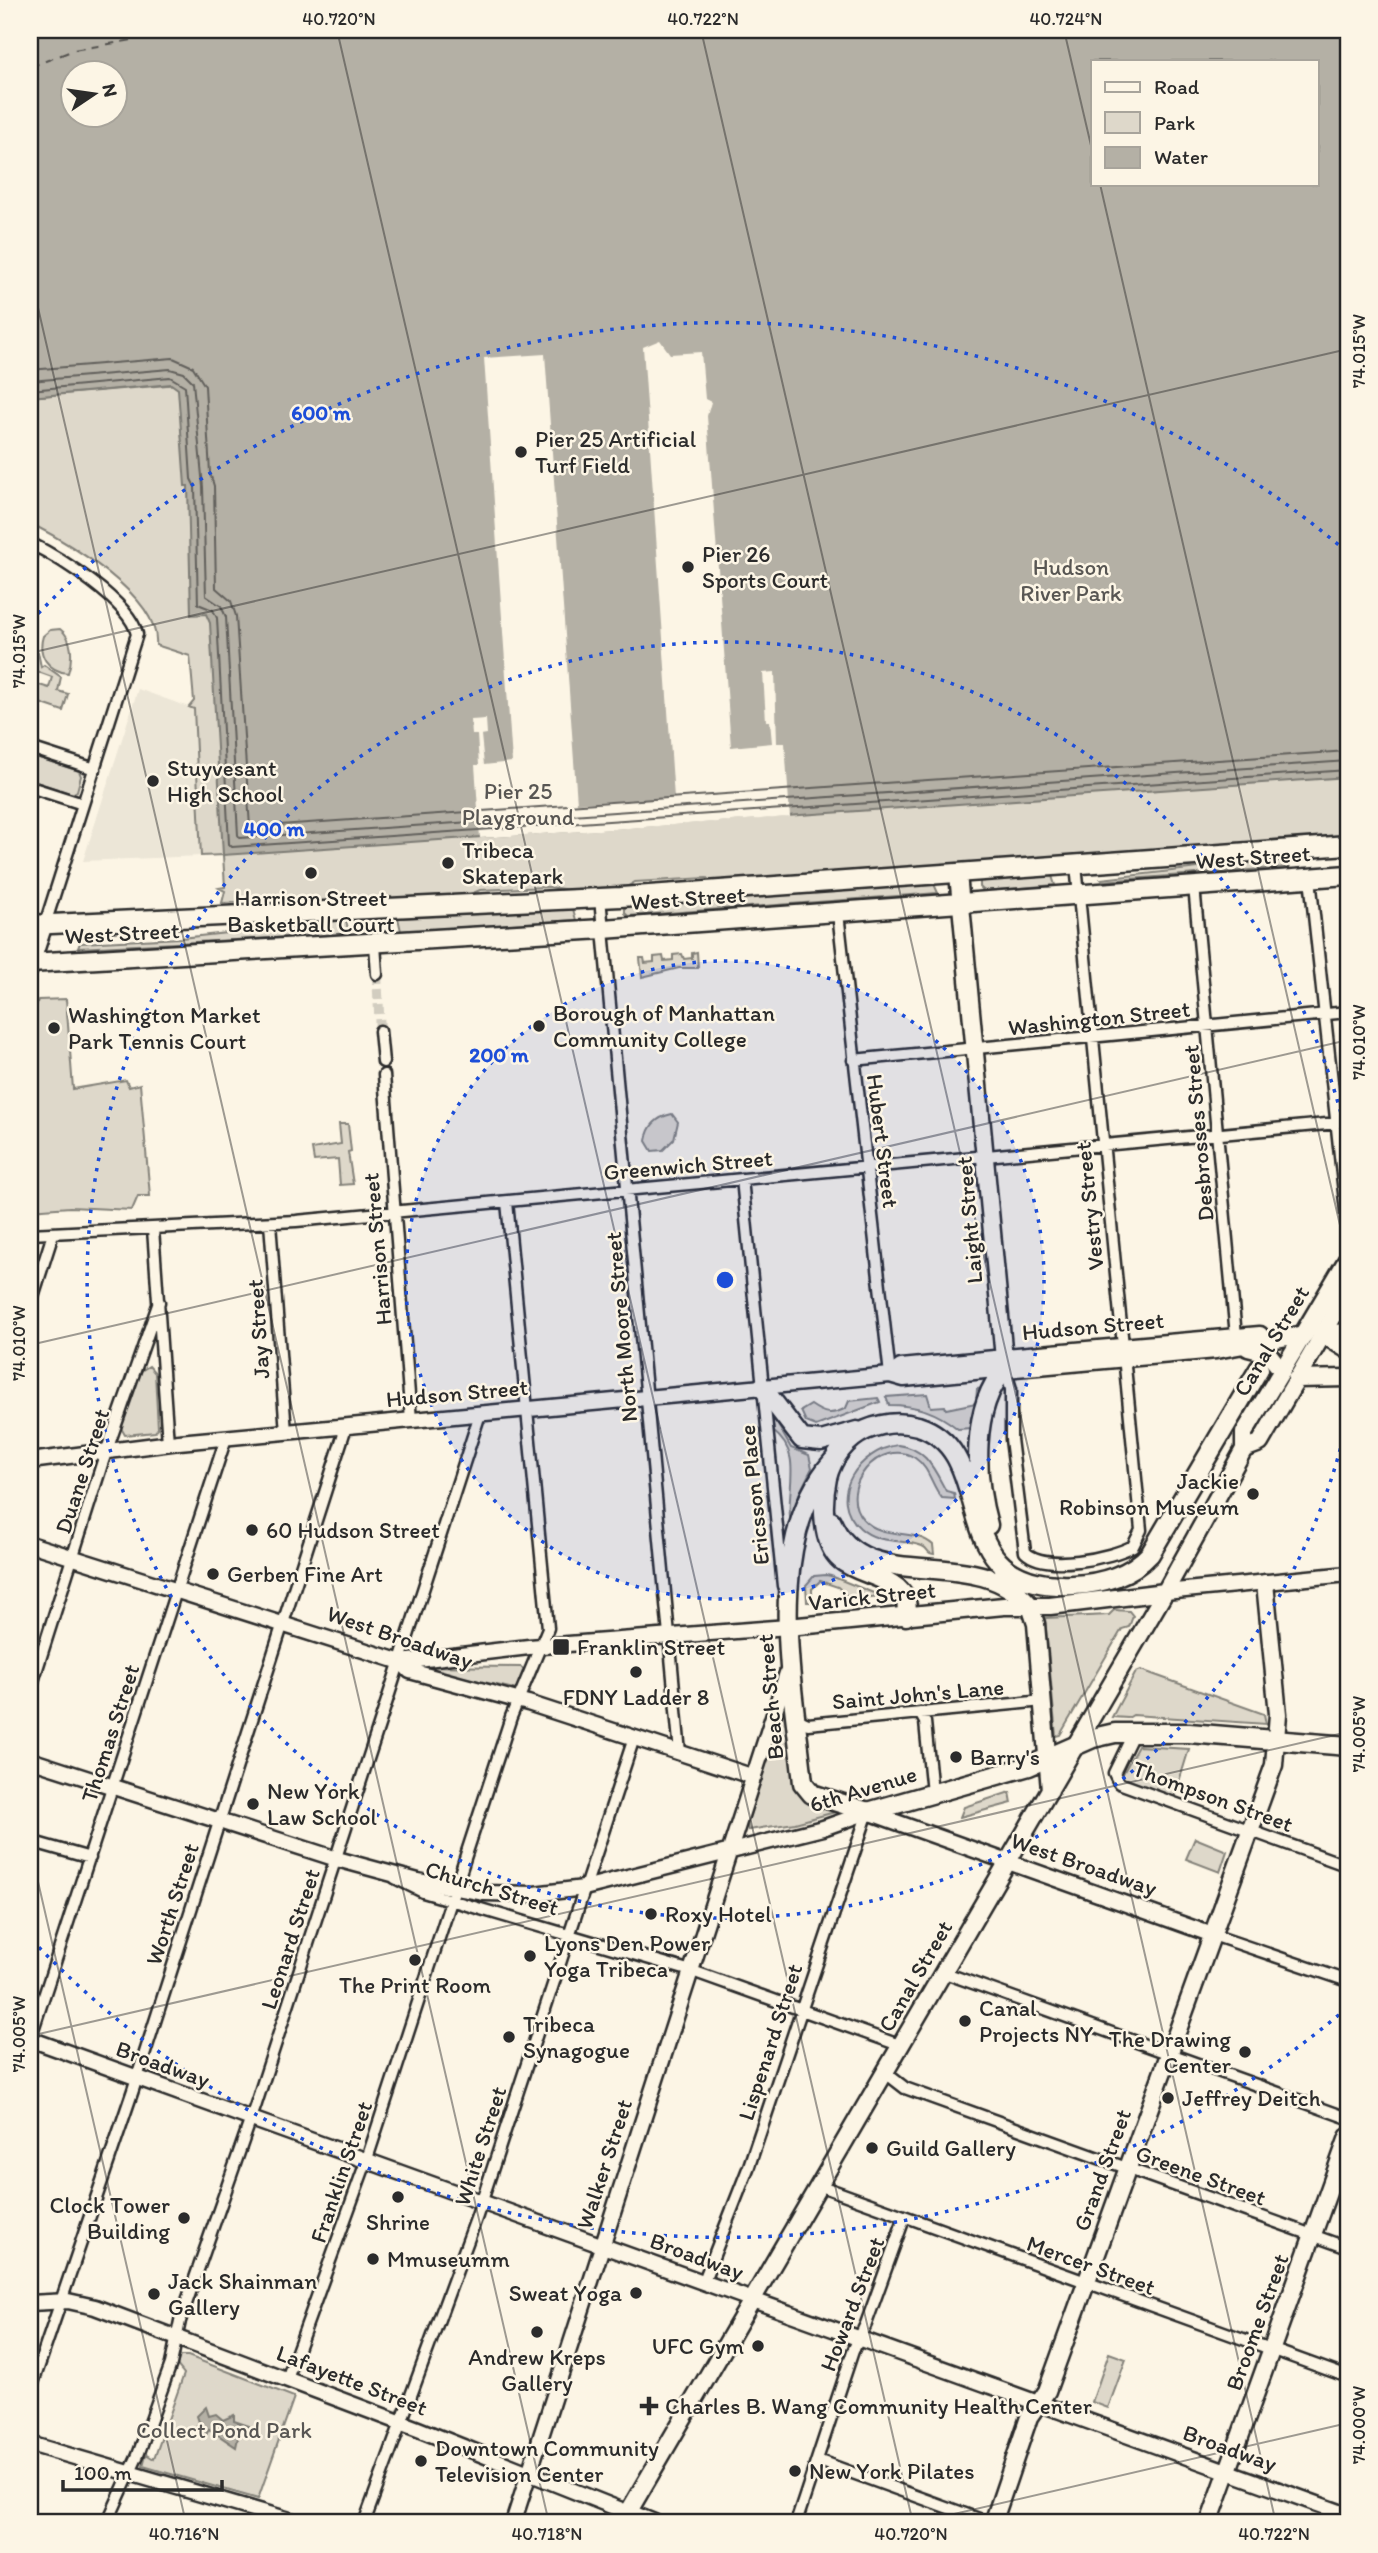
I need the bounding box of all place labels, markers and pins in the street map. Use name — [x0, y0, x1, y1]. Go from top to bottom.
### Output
place label: Pier 25 Artificial Turf Field — [535, 425, 697, 479]
marker: Pier 25 Artificial Turf Field — [513, 444, 529, 460]
place label: Pier 26 Sports Court — [702, 540, 829, 594]
marker: Pier 26 Sports Court — [680, 559, 696, 575]
place label: Stuyvesant High School — [167, 754, 284, 808]
marker: Stuyvesant High School — [145, 773, 161, 789]
place label: Tribeca Skatepark — [462, 836, 564, 890]
marker: Tribeca Skatepark — [440, 855, 456, 871]
marker: Harrison Street Basketball Court — [303, 865, 319, 881]
place label: Harrison Street Basketball Court — [227, 884, 395, 938]
place label: Borough of Manhattan Community College — [553, 999, 775, 1053]
place label: Washington Market Park Tennis Court — [68, 1001, 261, 1055]
marker: Borough of Manhattan Community College — [531, 1018, 547, 1034]
marker: Washington Market Park Tennis Court — [46, 1020, 62, 1036]
centre of rings — [713, 1268, 737, 1292]
place label: Jackie Robinson Museum — [1059, 1467, 1239, 1521]
marker: Jackie Robinson Museum — [1245, 1486, 1261, 1502]
place label: 60 Hudson Street — [266, 1516, 440, 1544]
marker: 60 Hudson Street — [244, 1522, 260, 1538]
place label: Gerben Fine Art — [227, 1560, 383, 1588]
marker: Gerben Fine Art — [205, 1566, 221, 1582]
place label: Franklin Street — [577, 1633, 725, 1661]
marker: Franklin Street — [551, 1637, 571, 1657]
marker: FDNY Ladder 8 — [628, 1664, 644, 1680]
place label: FDNY Ladder 8 — [563, 1683, 709, 1711]
place label: Barry's — [970, 1743, 1040, 1771]
marker: Barry's — [948, 1749, 964, 1765]
place label: New York Law School — [267, 1777, 377, 1831]
marker: New York Law School — [245, 1796, 261, 1812]
place label: Roxy Hotel — [665, 1900, 772, 1928]
marker: Roxy Hotel — [643, 1906, 659, 1922]
place label: Lyons Den Power Yoga Tribeca — [544, 1929, 710, 1983]
marker: Lyons Den Power Yoga Tribeca — [522, 1948, 538, 1964]
marker: The Print Room — [407, 1952, 423, 1968]
place label: The Print Room — [339, 1971, 492, 1999]
place label: Canal Projects NY — [979, 1994, 1093, 2048]
place label: Tribeca Synagogue — [523, 2010, 630, 2064]
marker: Canal Projects NY — [957, 2013, 973, 2029]
place label: The Drawing Center — [1109, 2025, 1231, 2079]
marker: Tribeca Synagogue — [501, 2029, 517, 2045]
marker: The Drawing Center — [1237, 2044, 1253, 2060]
place label: Jeffrey Deitch — [1182, 2084, 1321, 2112]
marker: Jeffrey Deitch — [1160, 2090, 1176, 2106]
place label: Guild Gallery — [886, 2134, 1016, 2162]
marker: Guild Gallery — [864, 2140, 880, 2156]
marker: Shrine — [390, 2189, 406, 2205]
place label: Clock Tower Building — [49, 2191, 170, 2245]
place label: Shrine — [366, 2208, 430, 2236]
marker: Clock Tower Building — [176, 2210, 192, 2226]
place label: Mmuseumm — [387, 2245, 510, 2273]
marker: Mmuseumm — [365, 2251, 381, 2267]
place label: Jack Shainman Gallery — [168, 2267, 317, 2321]
place label: Sweat Yoga — [509, 2279, 622, 2307]
marker: Sweat Yoga — [628, 2285, 644, 2301]
marker: Jack Shainman Gallery — [146, 2286, 162, 2302]
marker: Andrew Kreps Gallery — [529, 2324, 545, 2340]
place label: UFC Gym — [652, 2332, 744, 2360]
marker: UFC Gym — [750, 2338, 766, 2354]
place label: Andrew Kreps Gallery — [468, 2343, 606, 2397]
place label: Charles B. Wang Community Health Center — [665, 2392, 1092, 2420]
marker: Charles B. Wang Community Health Center — [639, 2396, 659, 2416]
place label: Downtown Community Television Center — [435, 2434, 659, 2488]
marker: Downtown Community Television Center — [413, 2453, 429, 2469]
place label: New York Pilates — [809, 2457, 975, 2485]
marker: New York Pilates — [787, 2463, 803, 2479]

